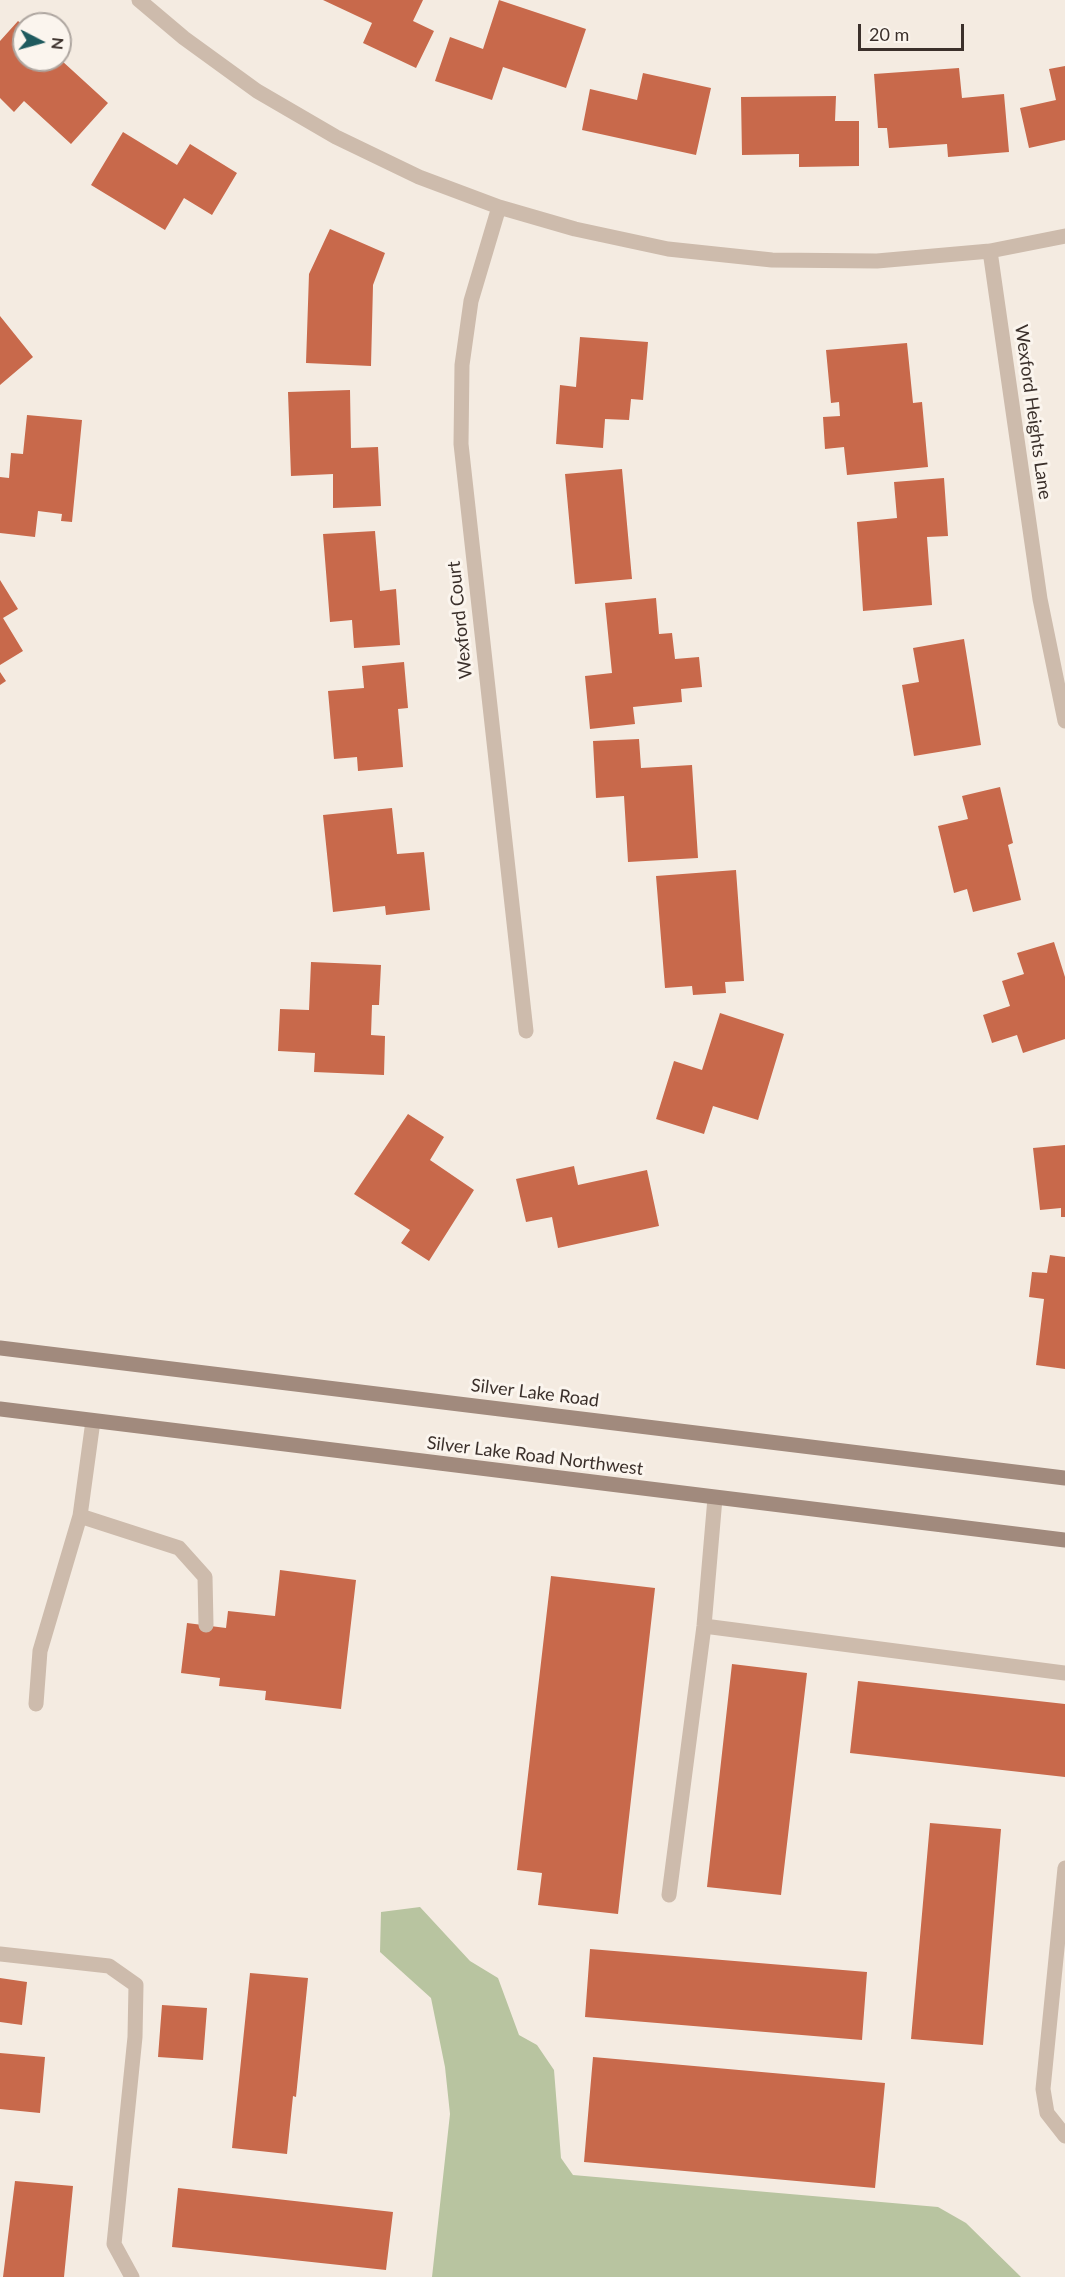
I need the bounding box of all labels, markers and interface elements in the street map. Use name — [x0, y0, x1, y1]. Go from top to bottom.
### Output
north arrow — [12, 12, 72, 72]
scale bar — [861, 12, 968, 50]
text: 20 m — [869, 23, 909, 45]
text: N — [48, 37, 69, 51]
street label: Wexford Heights Lane — [1010, 323, 1056, 501]
street label: Wexford Court — [443, 560, 477, 680]
street label: Silver Lake Road — [470, 1374, 600, 1412]
street label: Silver Lake Road Northwest — [426, 1432, 644, 1480]

